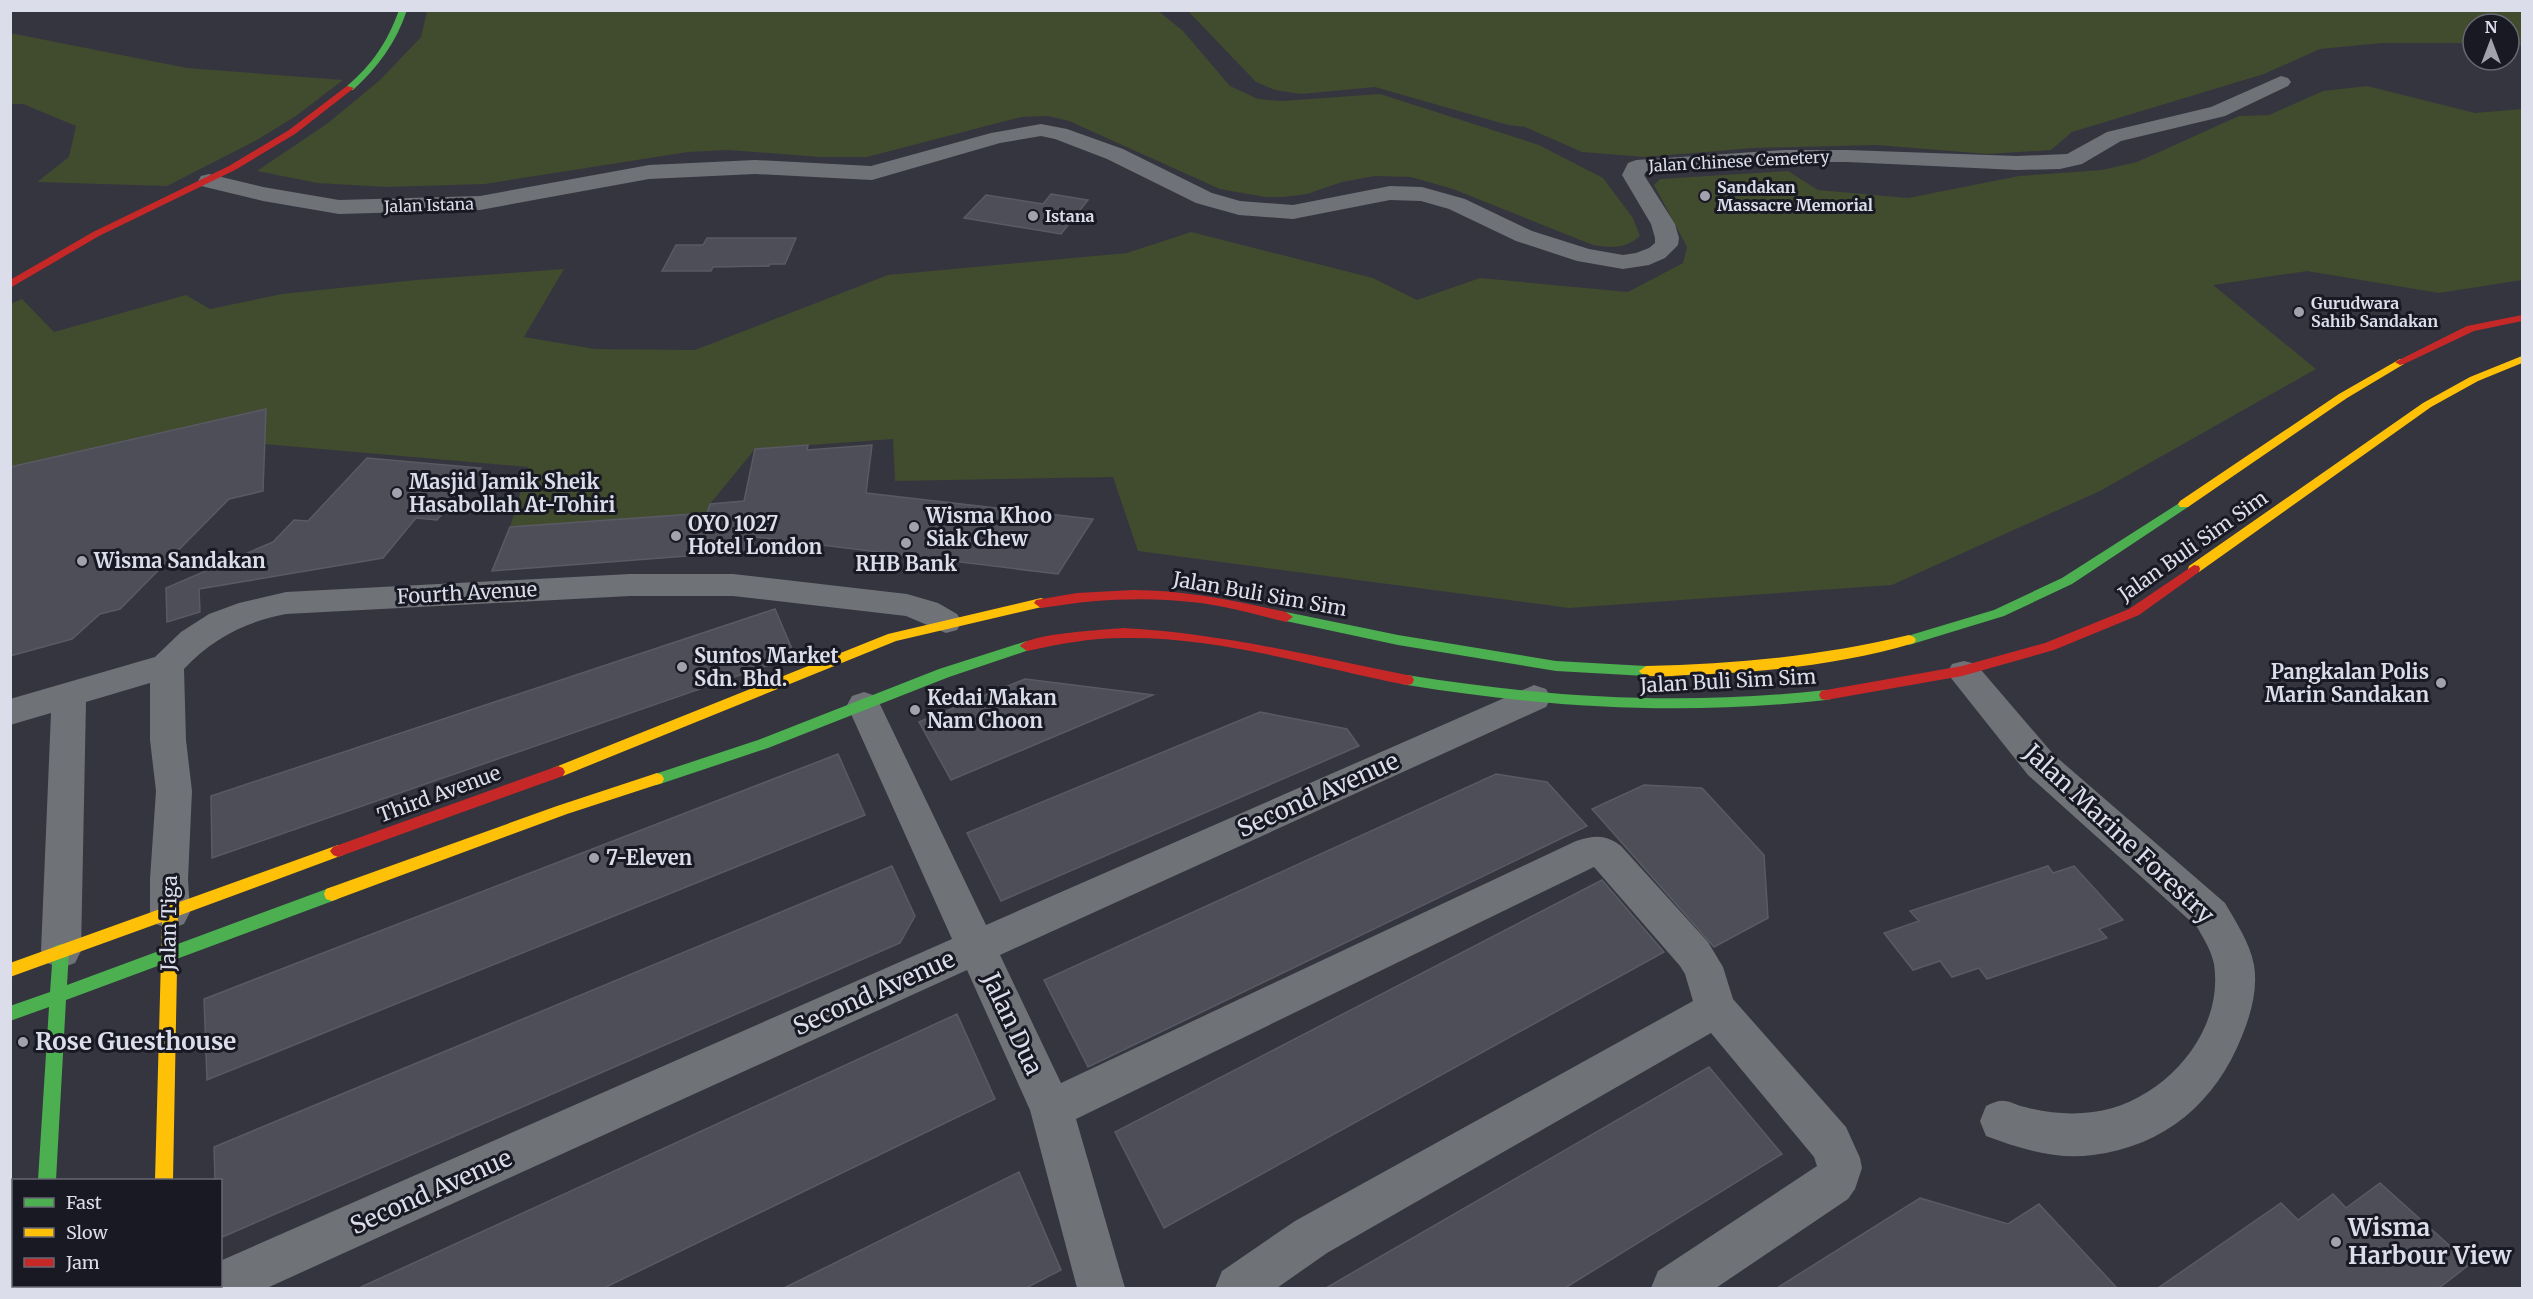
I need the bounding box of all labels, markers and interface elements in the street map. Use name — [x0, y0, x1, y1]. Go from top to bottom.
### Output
north arrow — [2461, 12, 2521, 72]
text: N — [2485, 17, 2498, 37]
street label: Jalan Chinese Cemetery — [1647, 146, 1831, 176]
place label: Sandakan Massacre Memorial — [1717, 177, 1873, 215]
marker: Sandakan Massacre Memorial — [1698, 189, 1712, 203]
street label: Jalan Istana — [383, 193, 475, 217]
place label: Istana — [1045, 206, 1095, 226]
marker: Istana — [1026, 209, 1040, 223]
place label: Gurudwara Sahib Sandakan — [2311, 293, 2438, 331]
marker: Gurudwara Sahib Sandakan — [2292, 305, 2306, 319]
place label: Masjid Jamik Sheik Hasabollah At-Tohiri — [409, 469, 616, 517]
street label: Jalan Buli Sim Sim — [2112, 485, 2272, 607]
marker: Masjid Jamik Sheik Hasabollah At-Tohiri — [390, 486, 404, 500]
place label: Wisma Khoo Siak Chew — [925, 503, 1052, 551]
place label: OYO 1027 Hotel London — [688, 511, 823, 559]
marker: Wisma Khoo Siak Chew — [907, 520, 921, 534]
marker: OYO 1027 Hotel London — [669, 529, 683, 543]
marker: RHB Bank — [899, 536, 913, 550]
place label: Wisma Sandakan — [93, 548, 266, 573]
place label: RHB Bank — [855, 551, 957, 576]
marker: Wisma Sandakan — [75, 554, 89, 568]
street label: Jalan Buli Sim Sim — [1170, 566, 1349, 621]
street label: Fourth Avenue — [396, 576, 538, 609]
place label: Suntos Market Sdn. Bhd. — [694, 643, 838, 691]
place label: Pangkalan Polis Marin Sandakan — [2265, 659, 2429, 707]
marker: Suntos Market Sdn. Bhd. — [675, 660, 689, 674]
street label: Jalan Buli Sim Sim — [1638, 663, 1817, 698]
marker: Pangkalan Polis Marin Sandakan — [2434, 676, 2448, 690]
place label: Kedai Makan Nam Choon — [927, 685, 1057, 733]
marker: Kedai Makan Nam Choon — [908, 703, 922, 717]
street label: Jalan Marine Forestry — [2017, 737, 2221, 930]
street label: Second Avenue — [1232, 745, 1403, 844]
street label: Third Avenue — [374, 760, 504, 827]
place label: 7-Eleven — [606, 845, 693, 870]
marker: 7-Eleven — [587, 851, 601, 865]
street label: Jalan Tiga — [155, 875, 182, 972]
street label: Second Avenue — [788, 943, 959, 1042]
street label: Jalan Dua — [975, 967, 1050, 1080]
place label: Rose Guesthouse — [35, 1026, 236, 1057]
marker: Rose Guesthouse — [16, 1035, 30, 1049]
street label: Second Avenue — [345, 1142, 516, 1241]
legend — [12, 1179, 222, 1287]
text: Fast — [66, 1191, 102, 1214]
place label: Wisma Harbour View — [2347, 1212, 2512, 1271]
text: Slow — [66, 1221, 109, 1244]
marker: Wisma Harbour View — [2329, 1235, 2343, 1249]
text: Jam — [65, 1251, 100, 1274]

